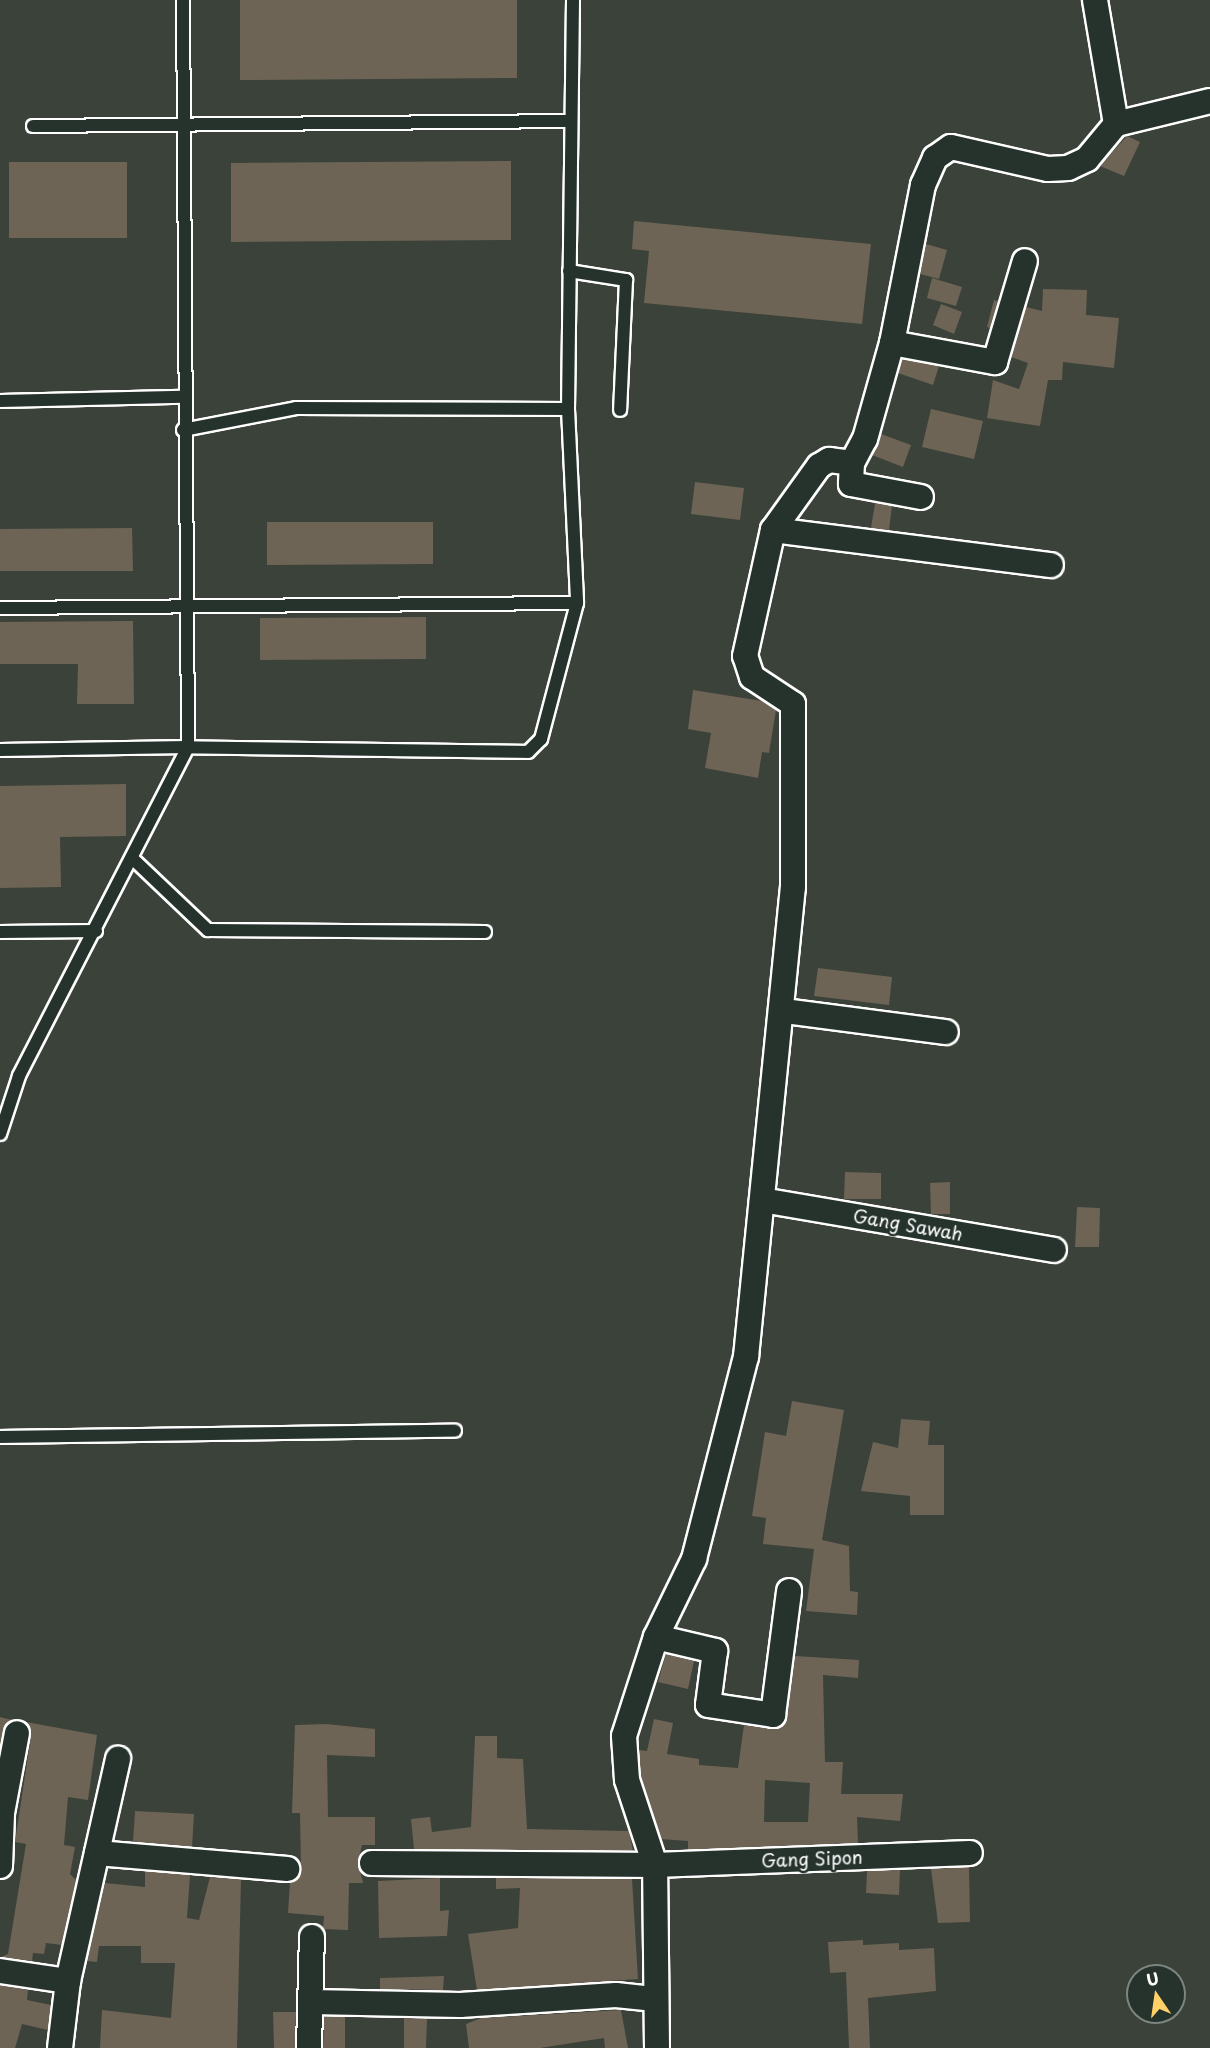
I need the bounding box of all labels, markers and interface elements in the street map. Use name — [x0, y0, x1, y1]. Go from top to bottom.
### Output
street label: Gang Sawah — [852, 1205, 964, 1245]
street label: Gang Sipon — [761, 1846, 863, 1872]
north arrow — [1126, 1964, 1186, 2024]
text: U — [1144, 1965, 1161, 1991]

